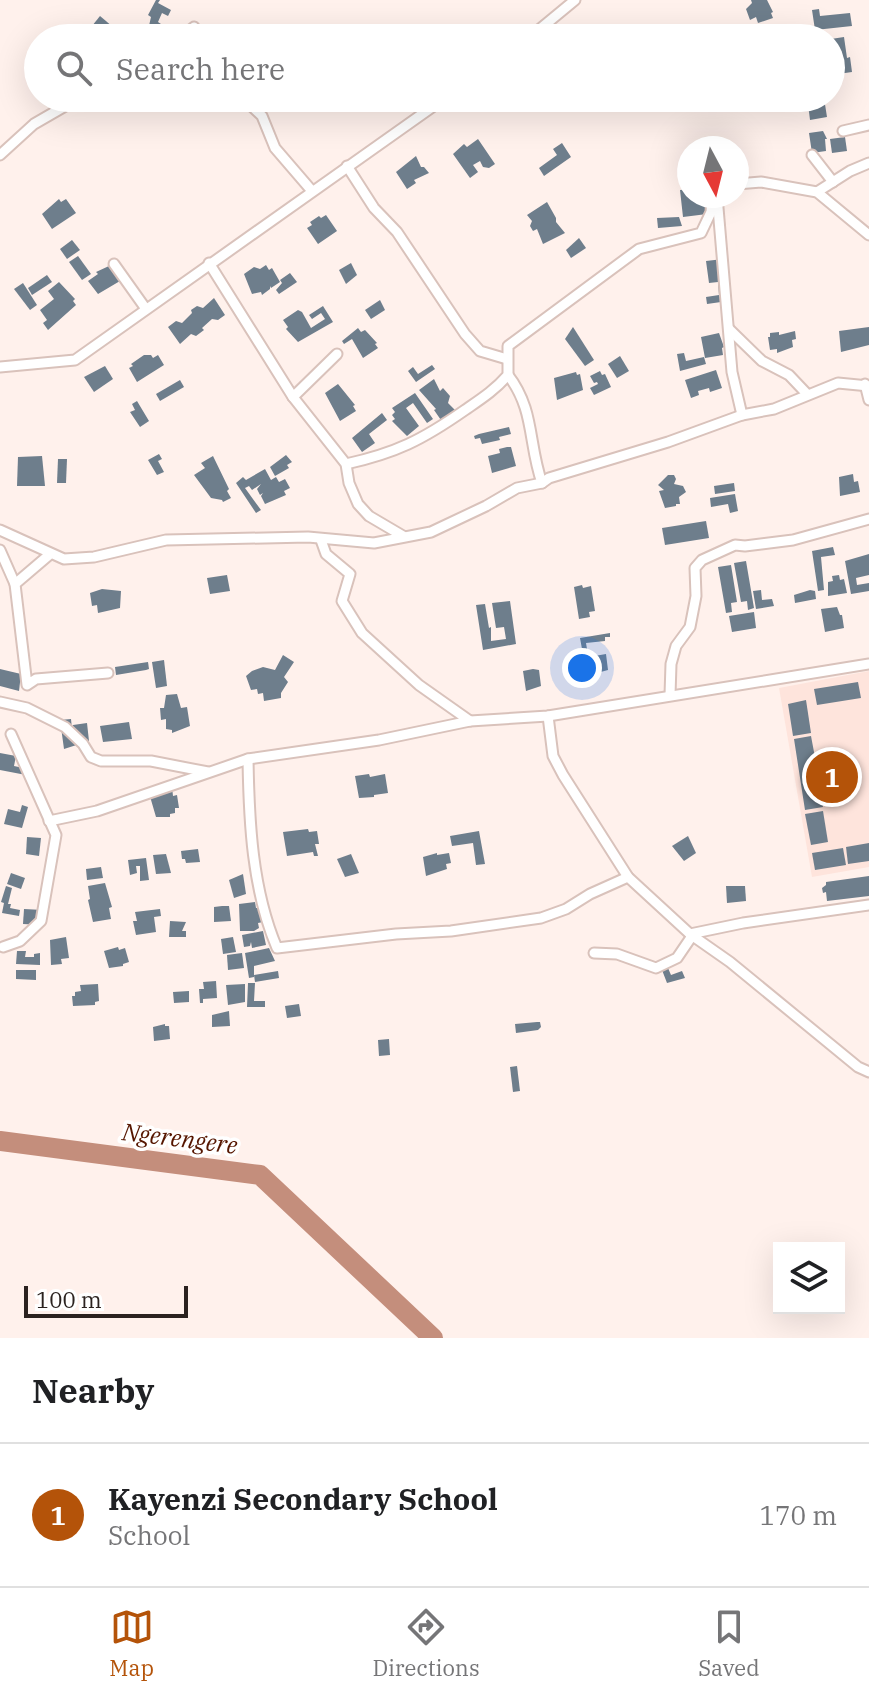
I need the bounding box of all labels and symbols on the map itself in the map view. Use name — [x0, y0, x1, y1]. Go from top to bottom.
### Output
north arrow — [677, 136, 749, 208]
your location — [562, 648, 602, 688]
pin: 1 — [806, 747, 858, 807]
water label: Ngerengere — [120, 1115, 240, 1161]
scale bar — [24, 1282, 188, 1318]

